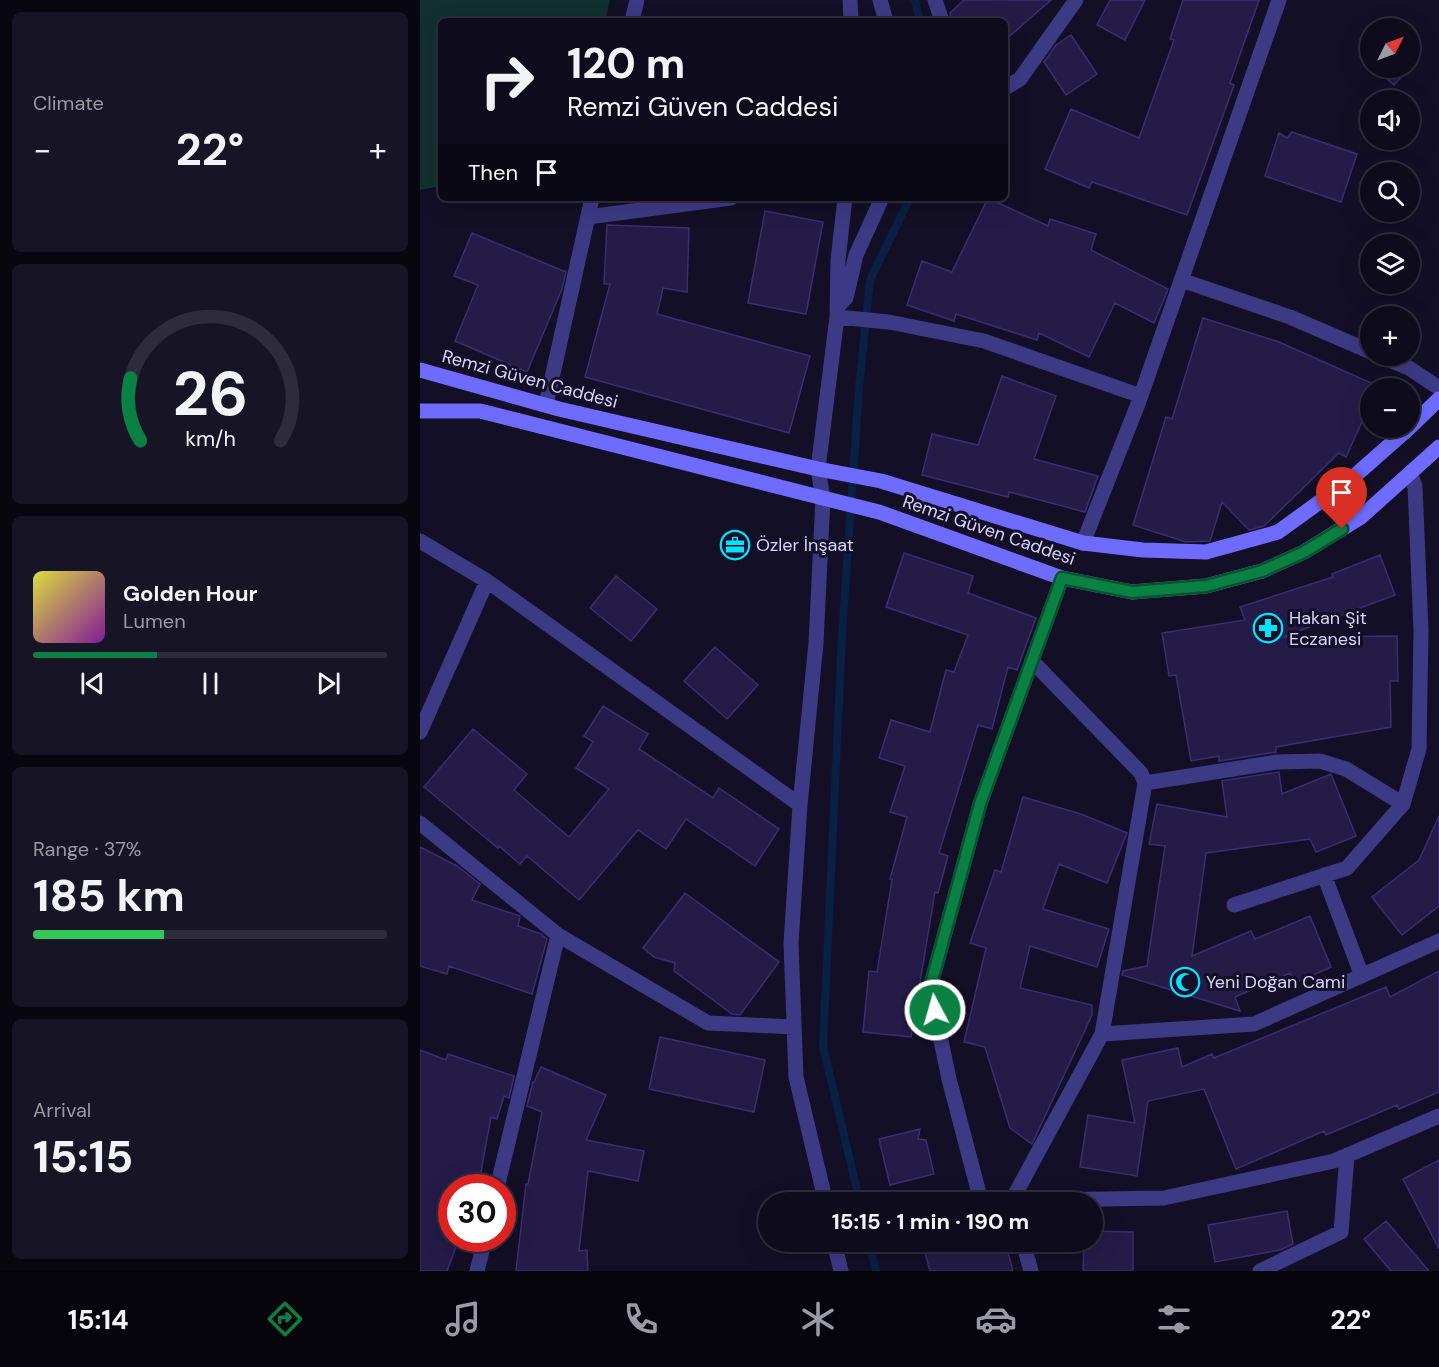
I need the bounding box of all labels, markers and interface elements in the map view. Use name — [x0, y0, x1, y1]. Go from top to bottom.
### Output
north arrow — [1360, 18, 1420, 78]
map controls — [1360, 18, 1420, 438]
text: 120 m — [567, 36, 685, 91]
icon: right — [468, 42, 546, 120]
text: Remzi Güven Caddesi — [567, 89, 838, 124]
text: Climate — [33, 90, 104, 116]
button: sound — [1360, 90, 1420, 150]
text: 22° — [176, 120, 244, 179]
text: − — [33, 128, 51, 171]
text: + — [369, 128, 387, 171]
icon: arrive — [530, 156, 563, 189]
text: Then — [468, 158, 518, 187]
button: search — [1360, 162, 1420, 222]
button: layers — [1360, 234, 1420, 294]
button: + — [1360, 306, 1420, 366]
street label: Remzi Güven Caddesi — [440, 344, 620, 414]
text: 26 — [172, 353, 248, 434]
button: − — [1360, 378, 1420, 438]
text: km/h — [185, 425, 235, 453]
pin — [1316, 467, 1367, 529]
icon: arrive — [1325, 476, 1358, 509]
street label: Remzi Güven Caddesi — [900, 489, 1078, 571]
office icon: Özler İnşaat — [719, 529, 751, 561]
place label: Özler İnşaat — [756, 533, 854, 557]
text: Golden Hour — [123, 579, 258, 608]
place label: Hakan Şit Eczanesi — [1289, 606, 1367, 651]
text: Lumen — [123, 608, 186, 634]
pharmacy icon: Hakan Şit Eczanesi — [1252, 612, 1284, 644]
icon: previous — [76, 667, 109, 700]
icon: pause — [194, 667, 227, 700]
icon: next — [312, 667, 345, 700]
text: Range · 37% — [33, 836, 142, 862]
text: 185 km — [33, 866, 185, 925]
mosque icon: Yeni Doğan Cami — [1169, 966, 1201, 998]
place label: Yeni Doğan Cami — [1206, 970, 1345, 994]
position arrow — [903, 978, 967, 1042]
text: Arrival — [33, 1097, 91, 1123]
text: 15:15 — [33, 1127, 133, 1186]
speed limit sign: 30 — [438, 1174, 516, 1252]
text: 15:15 · 1 min · 190 m — [832, 1207, 1029, 1236]
icon: directions — [264, 1298, 306, 1340]
icon: music — [442, 1298, 484, 1340]
icon: phone — [620, 1298, 662, 1340]
icon: climate — [797, 1298, 839, 1340]
icon: car — [975, 1298, 1017, 1340]
icon: filters — [1153, 1298, 1195, 1340]
text: 15:14 — [68, 1302, 129, 1337]
text: 22° — [1330, 1302, 1371, 1337]

